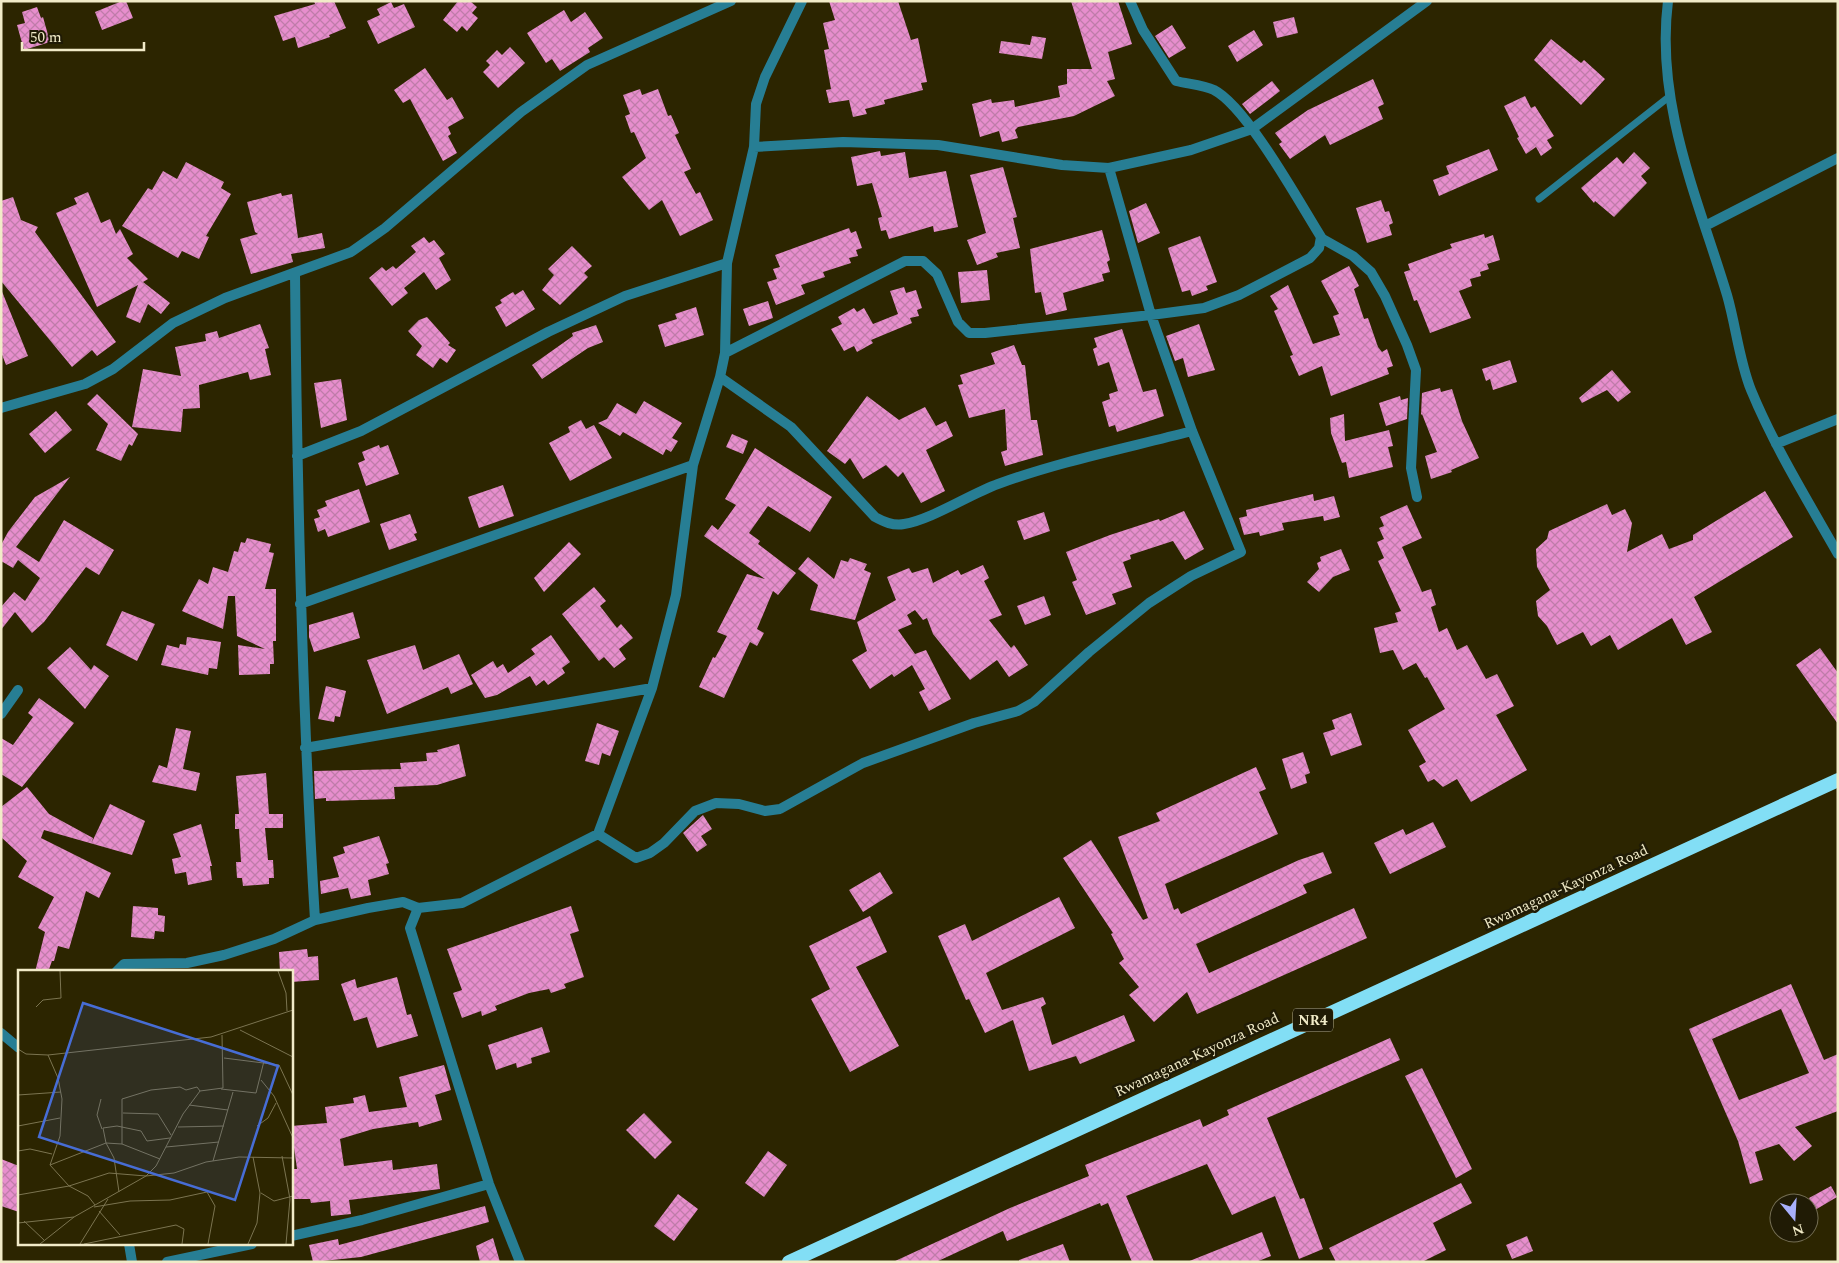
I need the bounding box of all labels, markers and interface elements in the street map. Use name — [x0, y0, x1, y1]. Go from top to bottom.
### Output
scale bar — [22, 20, 145, 52]
text: 50 m — [30, 26, 62, 49]
street label: Rwamagana-Kayonza Road — [1480, 839, 1652, 935]
inset map — [18, 970, 292, 1246]
street label: Rwamagana-Kayonza Road — [1111, 1007, 1283, 1103]
road number: NR4 — [1293, 1008, 1333, 1032]
north arrow — [1769, 1193, 1819, 1243]
text: N — [1789, 1218, 1807, 1242]

